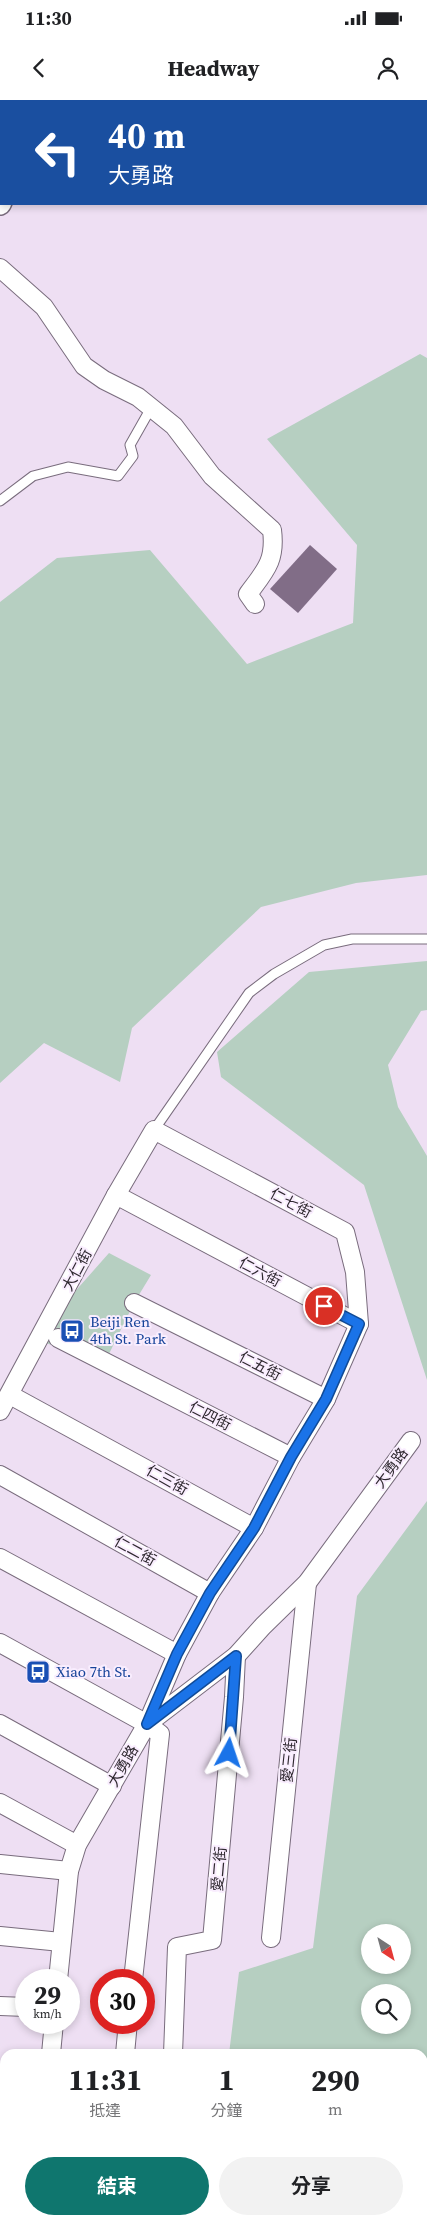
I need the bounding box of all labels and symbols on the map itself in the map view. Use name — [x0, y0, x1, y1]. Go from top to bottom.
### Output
street label: 仁七街 — [266, 1183, 316, 1222]
street label: 大仁街 — [57, 1245, 96, 1295]
street label: 仁六街 — [235, 1252, 285, 1291]
pin — [303, 1285, 345, 1327]
place label: Beiji Ren 4th St. Park — [90, 1311, 167, 1349]
bus stop icon: Beiji Ren 4th St. Park — [59, 1318, 85, 1344]
street label: 仁五街 — [235, 1346, 285, 1385]
street label: 仁四街 — [185, 1396, 235, 1435]
street label: 大勇路 — [369, 1443, 412, 1492]
street label: 仁三街 — [142, 1459, 192, 1500]
street label: 仁二街 — [110, 1530, 160, 1571]
bus stop icon: Xiao 7th St. — [25, 1659, 51, 1685]
place label: Xiao 7th St. — [56, 1661, 131, 1682]
position arrow — [202, 1726, 254, 1778]
street label: 愛三街 — [276, 1736, 301, 1783]
street label: 大勇路 — [102, 1741, 143, 1790]
street label: 愛二街 — [206, 1846, 231, 1892]
north arrow — [361, 1924, 411, 1974]
speed limit sign: 30 — [90, 1969, 155, 2034]

